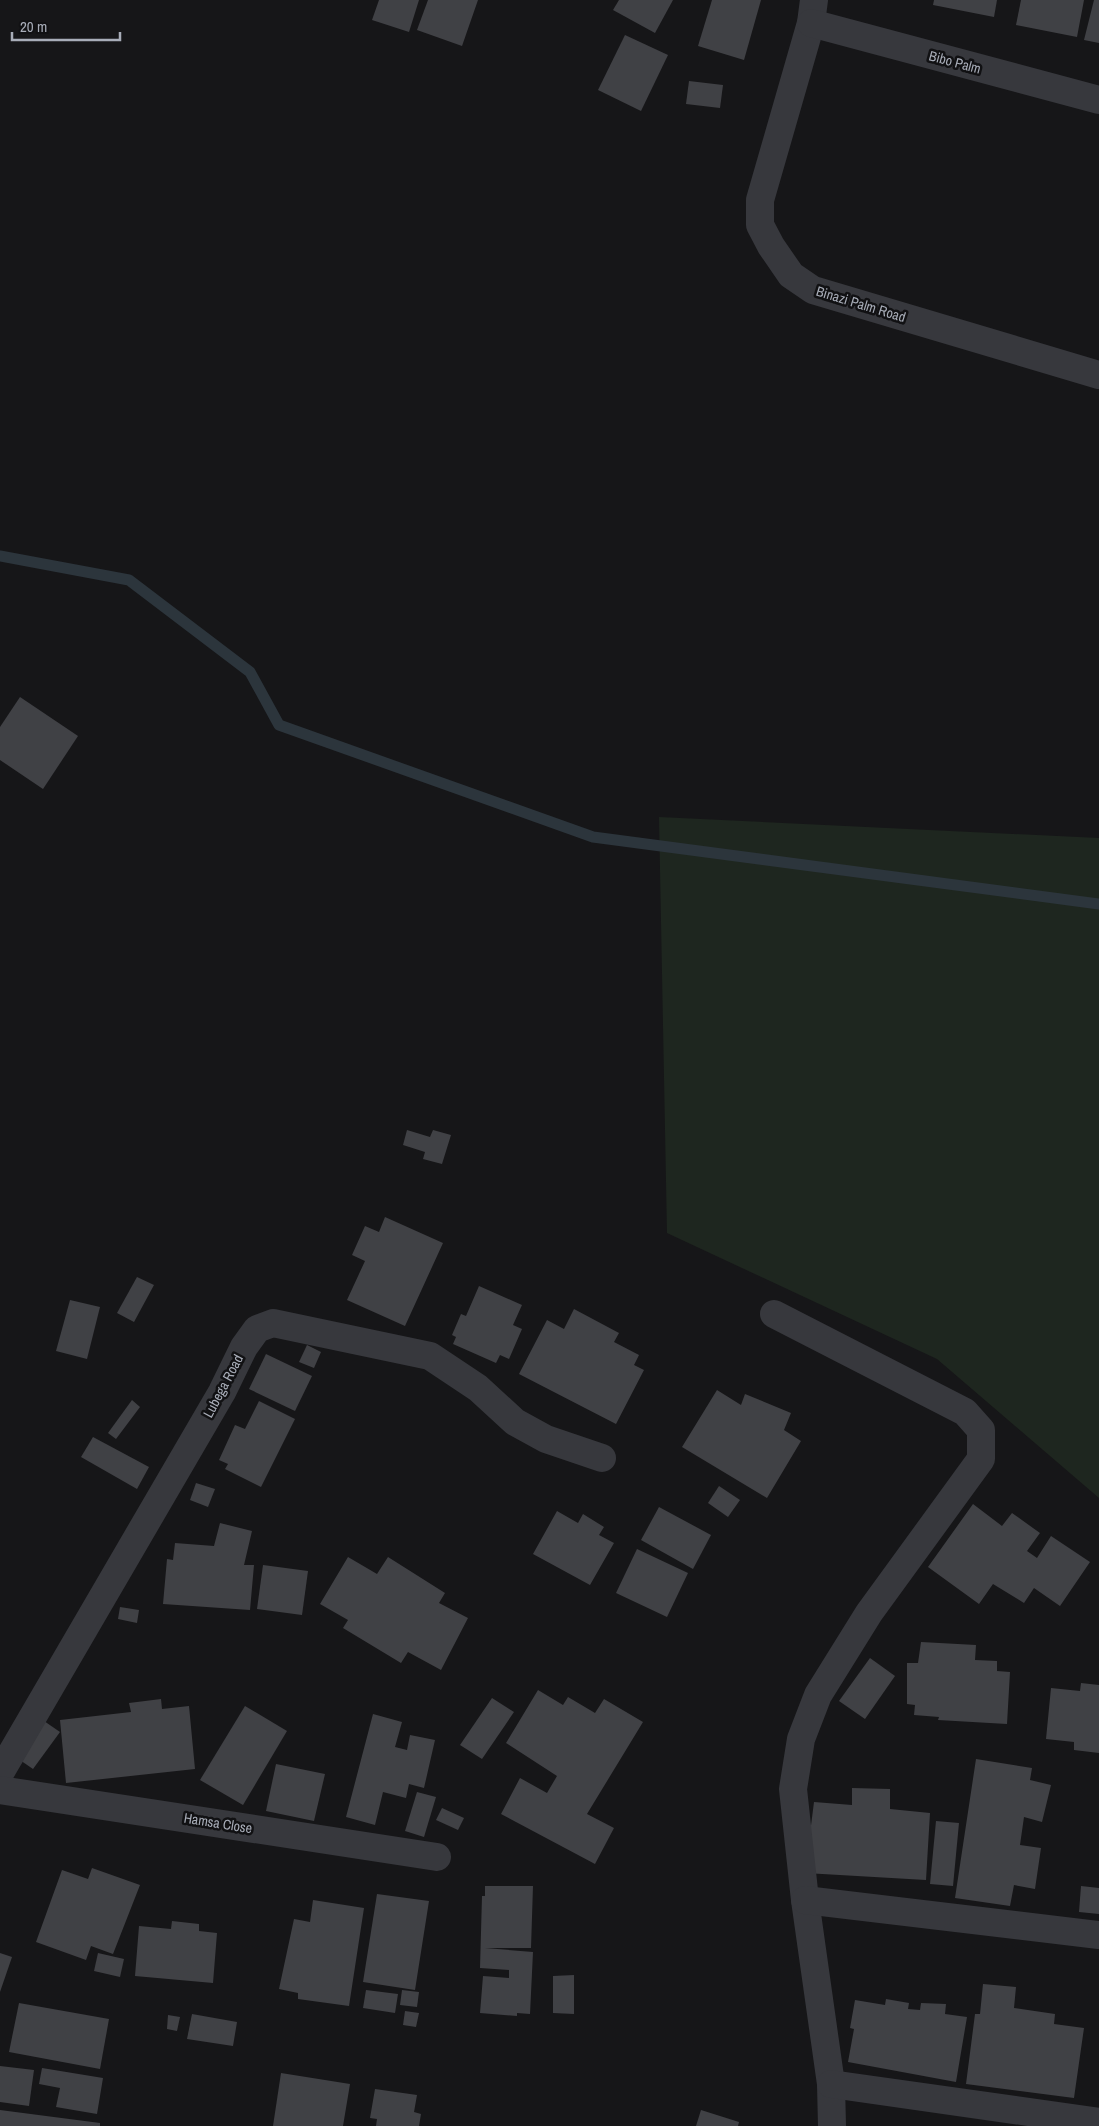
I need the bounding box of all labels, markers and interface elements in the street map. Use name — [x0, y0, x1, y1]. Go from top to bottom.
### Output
scale bar — [12, 10, 120, 42]
text: 20 m — [20, 16, 47, 37]
street label: Bibo Palm — [927, 46, 983, 78]
street label: Binazi Palm Road — [814, 282, 908, 326]
street label: Lubega Road — [199, 1351, 247, 1421]
street label: Hamsa Close — [183, 1809, 253, 1837]

